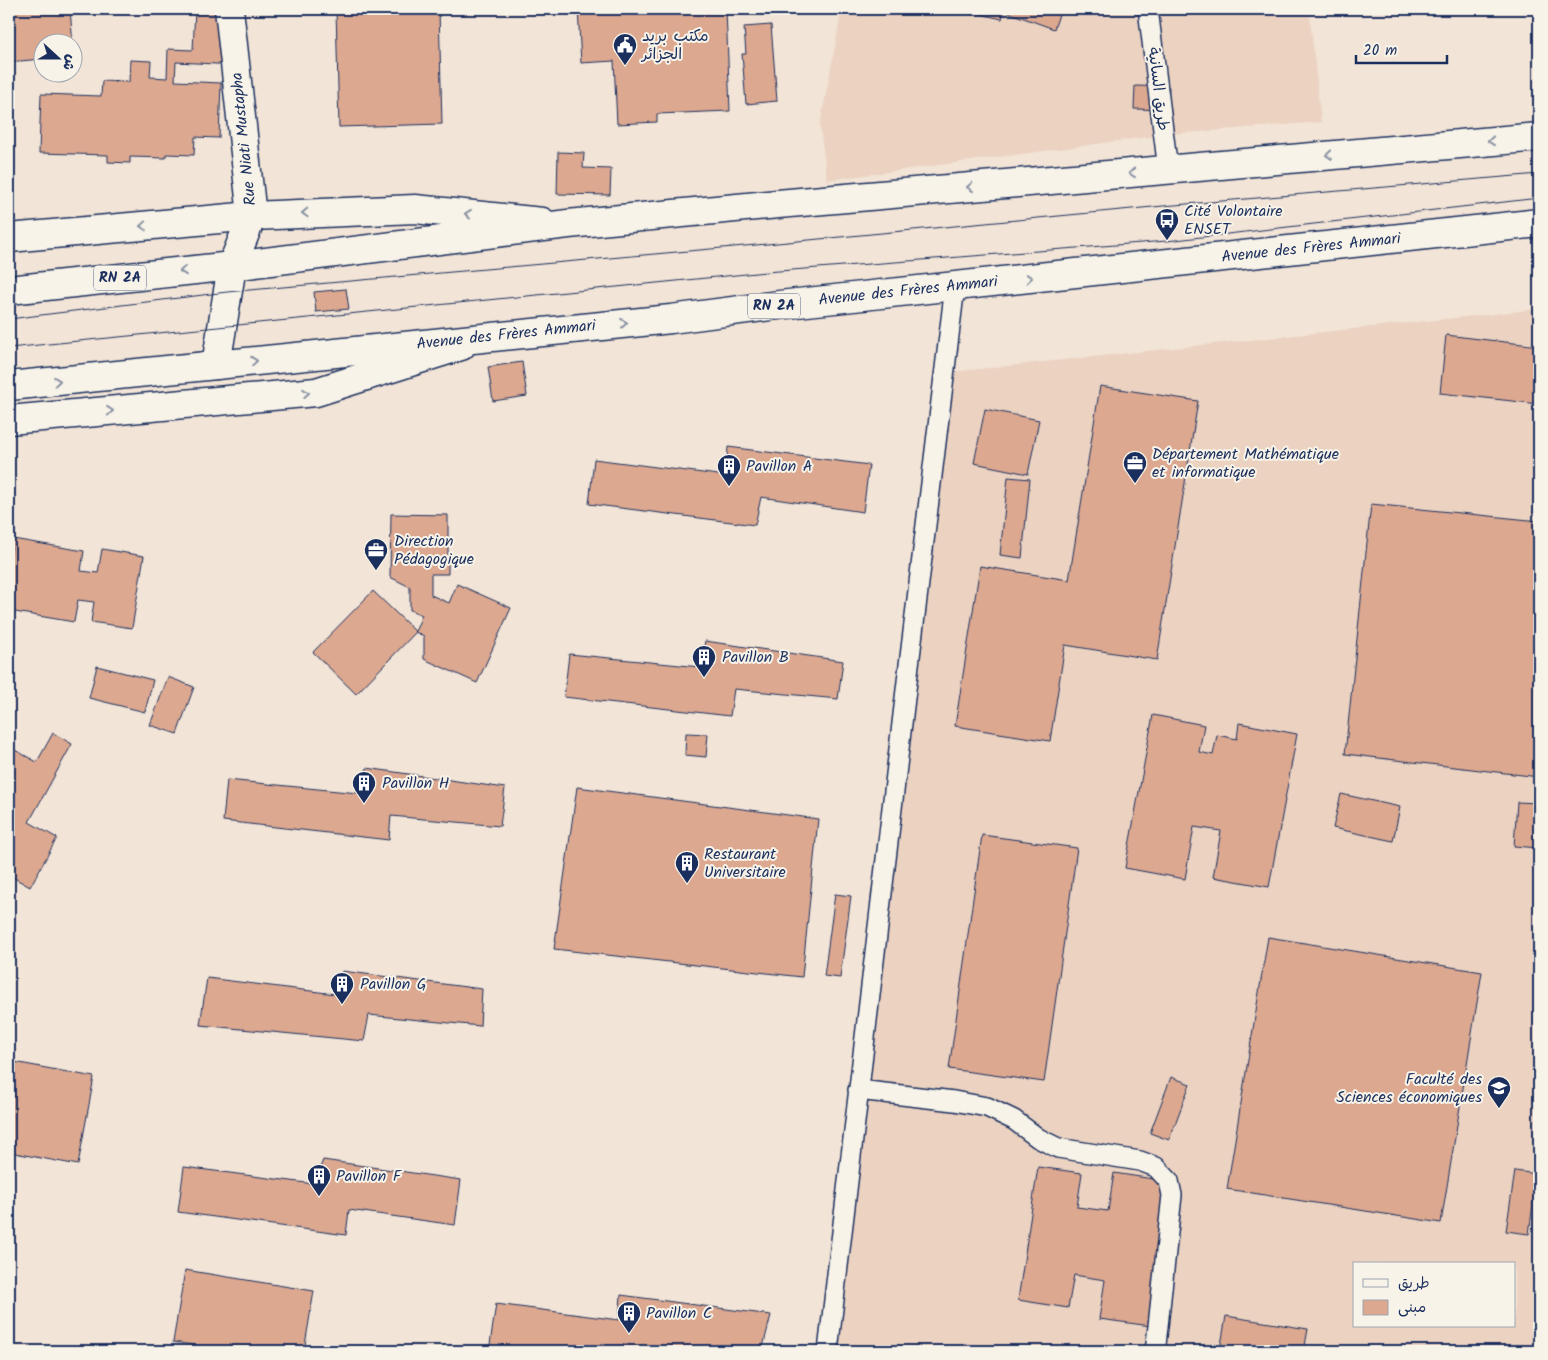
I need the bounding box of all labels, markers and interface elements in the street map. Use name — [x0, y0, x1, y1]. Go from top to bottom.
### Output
place label: مكتب بريد الجزائر — [640, 24, 709, 67]
north arrow — [32, 32, 82, 82]
public building icon: مكتب بريد الجزائر — [612, 32, 638, 66]
scale bar — [1356, 32, 1447, 64]
text: 20 m — [1363, 39, 1397, 63]
street label: طريق السانية — [1140, 46, 1176, 132]
text: ش — [56, 51, 82, 73]
street label: Rue Niati Mustapha — [225, 71, 263, 207]
one-way arrow — [1486, 135, 1494, 146]
one-way arrow — [1325, 150, 1333, 161]
one-way arrow — [1128, 167, 1136, 178]
one-way arrow — [966, 181, 974, 192]
place label: Cité Volontaire ENSET — [1184, 199, 1282, 242]
bus stop icon: Cité Volontaire ENSET — [1154, 207, 1180, 241]
one-way arrow — [301, 208, 309, 219]
one-way arrow — [463, 209, 471, 220]
one-way arrow — [139, 220, 147, 231]
street label: Avenue des Frères Ammari — [1220, 226, 1403, 270]
one-way arrow — [179, 265, 187, 276]
road number: RN 2A — [94, 266, 146, 290]
street label: Avenue des Frères Ammari — [817, 269, 1000, 313]
one-way arrow — [1026, 273, 1034, 284]
road number: RN 2A — [748, 294, 800, 318]
street label: Avenue des Frères Ammari — [415, 313, 598, 357]
one-way arrow — [621, 318, 629, 329]
one-way arrow — [250, 356, 258, 367]
one-way arrow — [54, 376, 62, 387]
one-way arrow — [303, 388, 311, 399]
one-way arrow — [106, 406, 114, 417]
place label: Département Mathématique et informatique — [1152, 442, 1339, 485]
office icon: Département Mathématique et informatique — [1122, 450, 1148, 484]
building icon: Pavillon A — [716, 453, 742, 487]
place label: Pavillon A — [746, 454, 813, 479]
place label: Direction Pédagogique — [394, 529, 474, 572]
office icon: Direction Pédagogique — [363, 537, 389, 571]
building icon: Pavillon B — [691, 644, 717, 678]
place label: Pavillon B — [722, 645, 789, 670]
building icon: Pavillon H — [351, 770, 377, 804]
place label: Pavillon H — [382, 771, 450, 796]
place label: Restaurant Universitaire — [704, 842, 786, 885]
building icon: Restaurant Universitaire — [674, 850, 700, 884]
building icon: Pavillon G — [329, 971, 355, 1005]
place label: Pavillon G — [360, 972, 427, 997]
place label: Faculté des Sciences économiques — [1336, 1067, 1482, 1110]
school or university icon: Faculté des Sciences économiques — [1486, 1075, 1512, 1109]
building icon: Pavillon F — [306, 1163, 332, 1197]
place label: Pavillon F — [336, 1164, 403, 1189]
legend — [1353, 1262, 1516, 1328]
text: طريق — [1398, 1272, 1430, 1296]
text: مبنى — [1398, 1296, 1426, 1320]
building icon: Pavillon C — [616, 1300, 642, 1334]
place label: Pavillon C — [646, 1301, 712, 1326]

